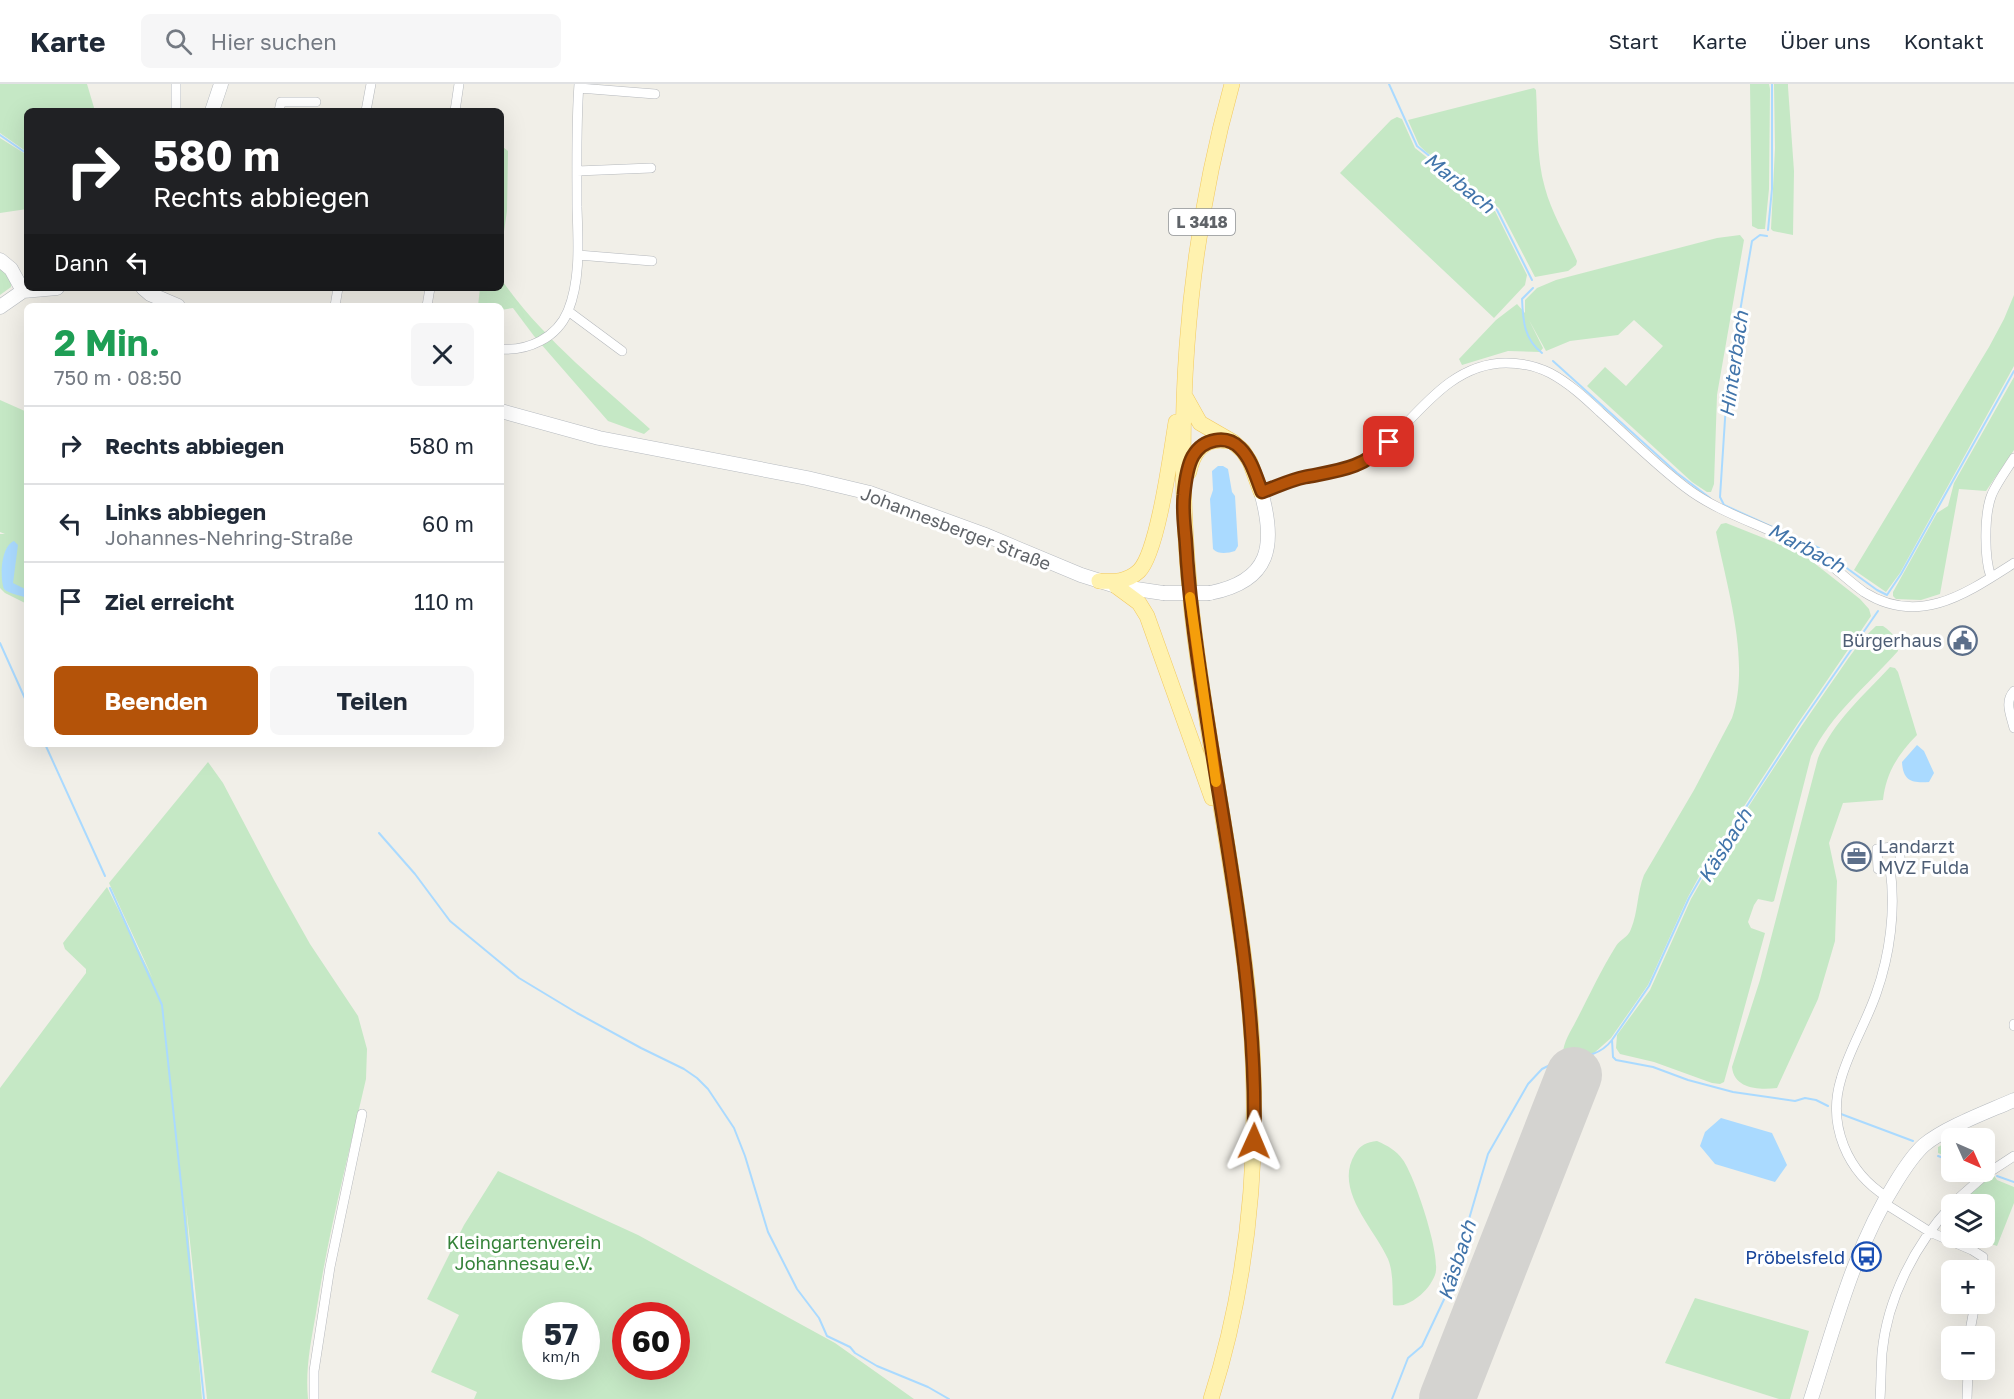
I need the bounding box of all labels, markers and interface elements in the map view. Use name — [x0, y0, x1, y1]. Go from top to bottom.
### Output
search box — [141, 14, 561, 68]
text: Karte — [30, 25, 105, 58]
icon: search — [162, 25, 195, 58]
text: Hier suchen — [210, 28, 337, 55]
text: Start — [1608, 28, 1659, 54]
text: Karte — [1692, 28, 1747, 54]
text: Über uns — [1780, 28, 1871, 54]
text: Kontakt — [1904, 28, 1984, 54]
text: 580 m — [153, 130, 280, 180]
icon: right — [54, 132, 132, 210]
water label: Marbach — [1420, 147, 1500, 218]
text: Rechts abbiegen — [153, 181, 370, 213]
road number: L 3418 — [1169, 209, 1235, 235]
icon: left — [121, 246, 154, 279]
text: Dann — [54, 249, 109, 276]
water label: Hinterbach — [1714, 309, 1752, 419]
text: 2 Min. — [54, 321, 160, 364]
button: close — [411, 323, 474, 386]
text: 750 m · 08:50 — [54, 365, 182, 389]
pin — [1363, 416, 1414, 467]
icon: arrive — [1372, 425, 1405, 458]
icon: right — [54, 429, 87, 462]
text: Rechts abbiegen — [105, 432, 284, 459]
text: 580 m — [409, 432, 474, 459]
street label: Johannesberger Straße — [858, 482, 1054, 574]
text: Links abbiegen — [105, 498, 266, 525]
icon: left — [54, 507, 87, 540]
text: 60 m — [422, 510, 474, 537]
water label: Marbach — [1765, 517, 1850, 577]
text: Johannes-Nehring-Straße — [105, 525, 353, 549]
icon: arrive — [54, 585, 87, 618]
text: Ziel erreicht — [105, 588, 234, 615]
text: 110 m — [414, 588, 474, 615]
public building icon: Bürgerhaus — [1947, 624, 1979, 656]
place label: Bürgerhaus — [1842, 629, 1942, 651]
button: Beenden — [54, 666, 258, 735]
button: Teilen — [270, 666, 474, 735]
water label: Käsbach — [1692, 803, 1756, 886]
place label: Landarzt MVZ Fulda — [1878, 835, 1969, 878]
office icon: Landarzt MVZ Fulda — [1841, 840, 1873, 872]
position arrow — [1222, 1109, 1286, 1173]
north arrow — [1941, 1128, 1995, 1182]
map controls — [1941, 1128, 1995, 1380]
button: layers — [1941, 1194, 1995, 1248]
water label: Käsbach — [1432, 1216, 1480, 1303]
park label: Kleingartenverein Johannesau e.V. — [447, 1231, 601, 1274]
bus stop icon: Pröbelsfeld — [1850, 1241, 1882, 1273]
place label: Pröbelsfeld — [1745, 1246, 1845, 1268]
button: + — [1941, 1260, 1995, 1314]
speed limit sign: 60 — [612, 1302, 690, 1380]
text: 57 — [544, 1316, 578, 1352]
button: − — [1941, 1326, 1995, 1380]
text: km/h — [542, 1347, 580, 1365]

